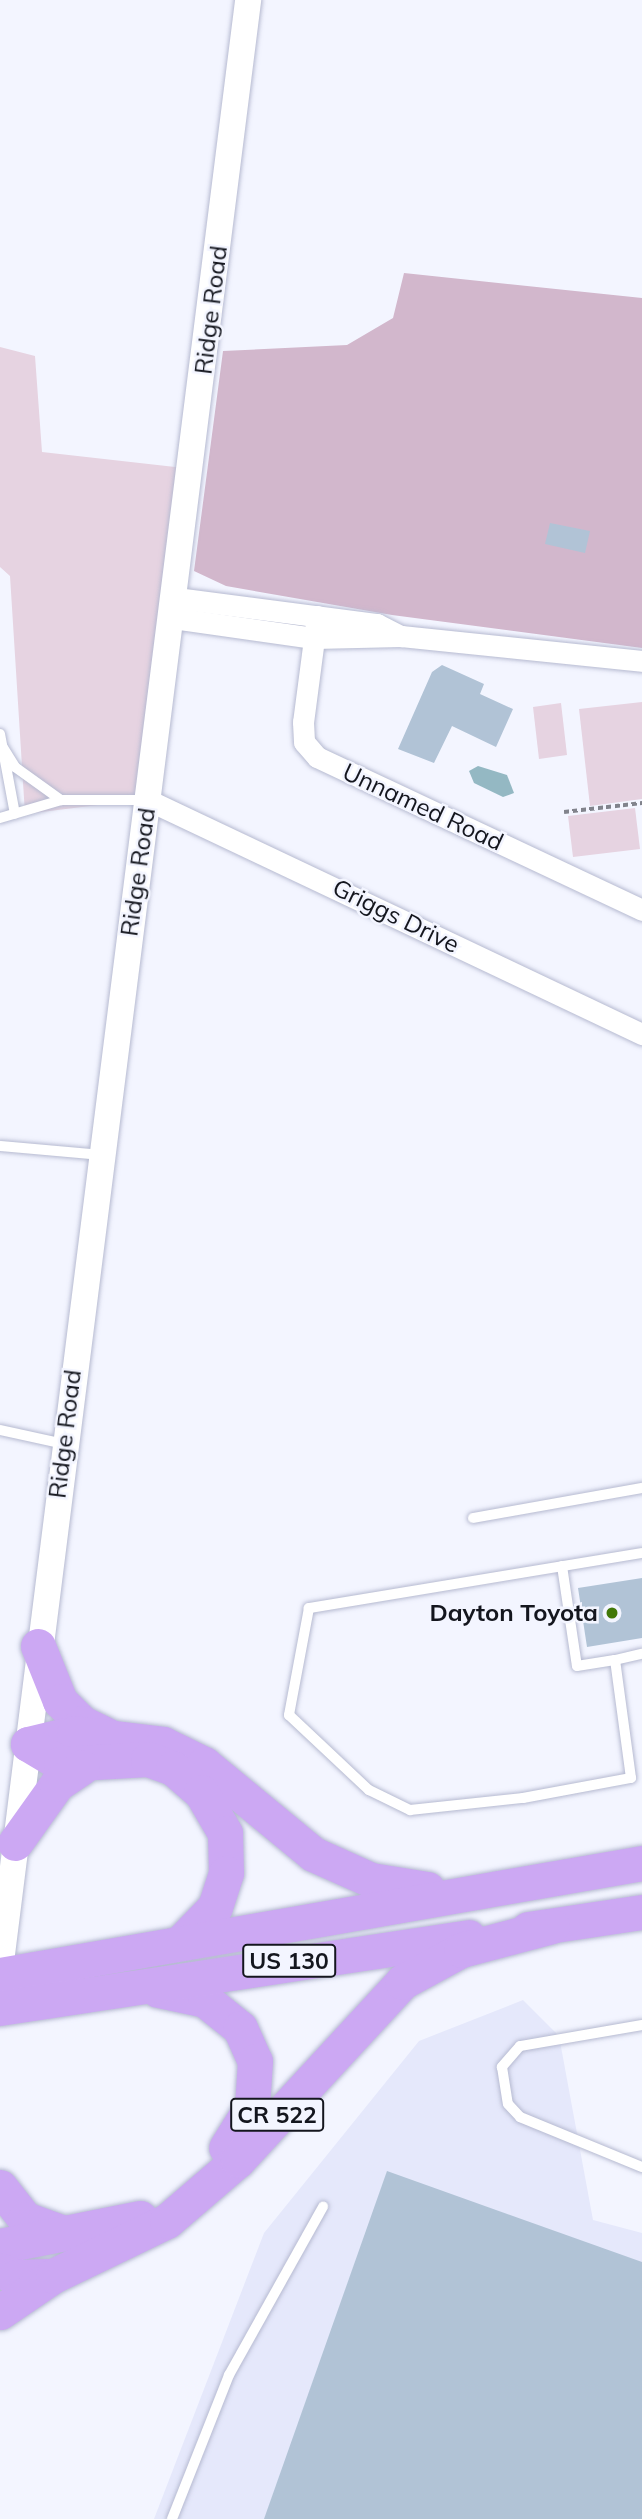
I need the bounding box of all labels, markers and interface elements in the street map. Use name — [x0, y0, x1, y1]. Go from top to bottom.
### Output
street label: Ridge Road — [189, 244, 233, 376]
street label: Unnamed Road — [338, 757, 508, 857]
street label: Ridge Road — [115, 806, 161, 938]
street label: Griggs Drive — [328, 873, 464, 959]
street label: Ridge Road — [43, 1368, 87, 1500]
place label: Dayton Toyota — [430, 1599, 598, 1627]
marker: Dayton Toyota — [604, 1605, 620, 1621]
road number: US 130 — [242, 1942, 336, 1980]
road number: CR 522 — [230, 2096, 324, 2134]

